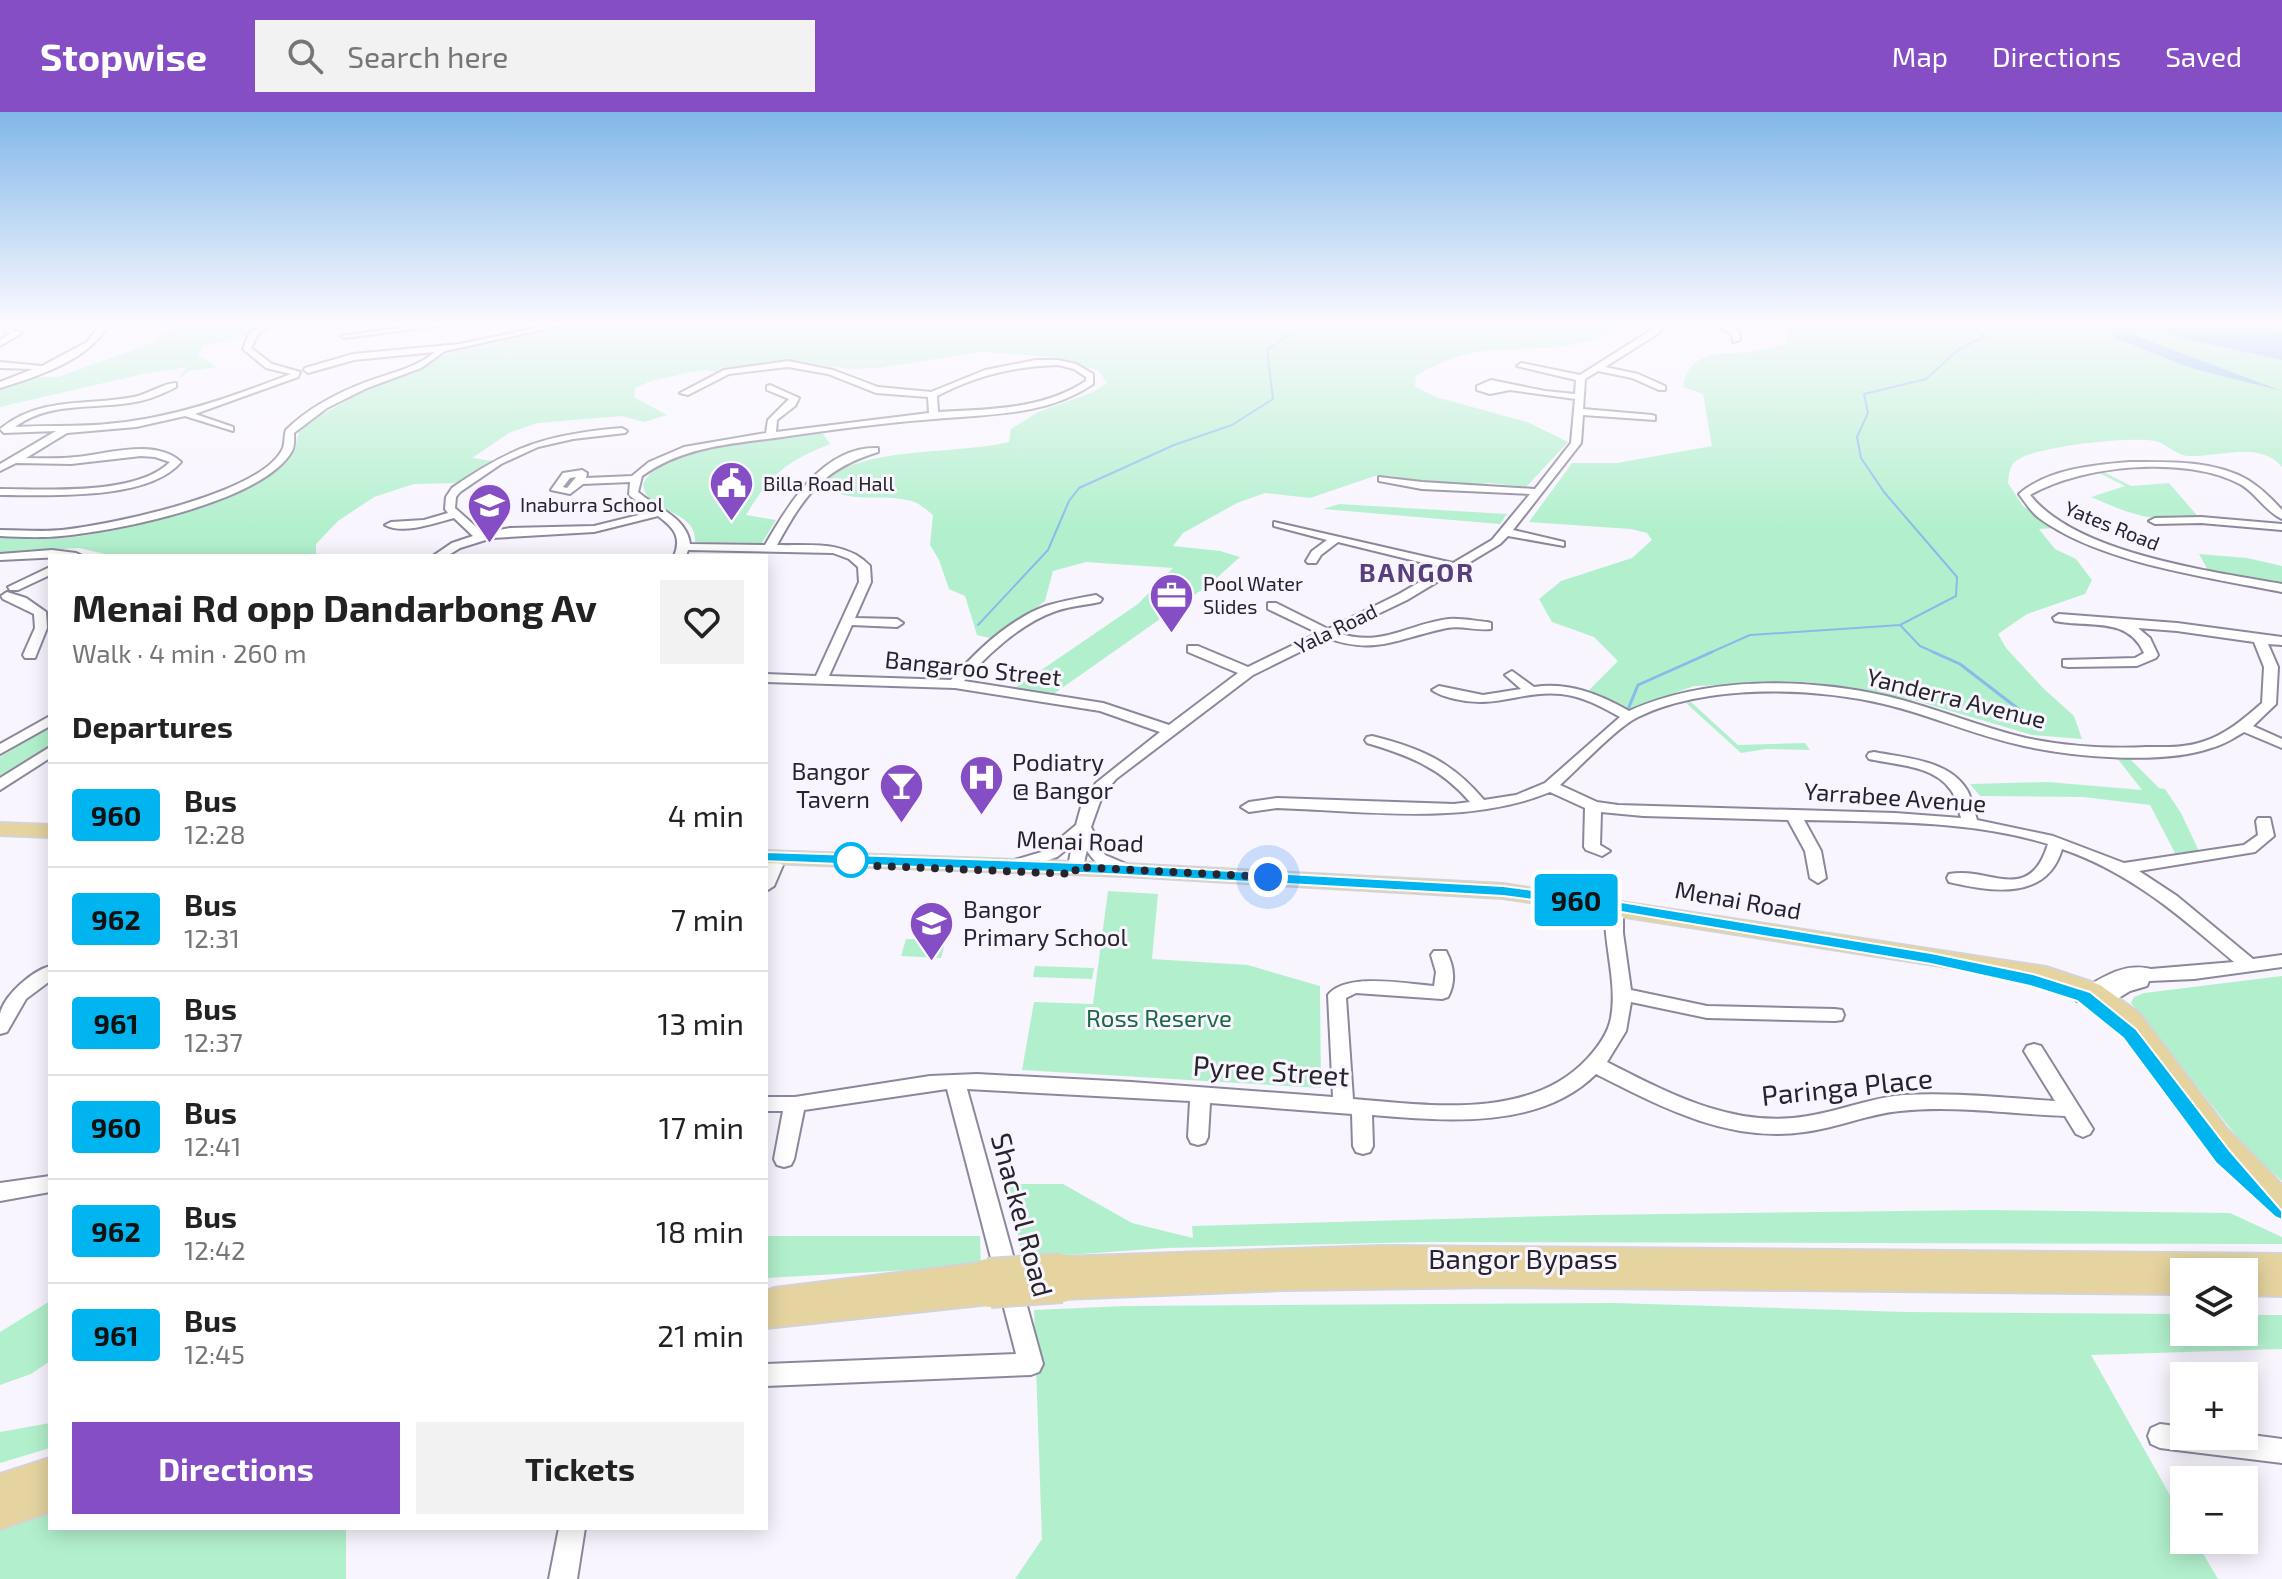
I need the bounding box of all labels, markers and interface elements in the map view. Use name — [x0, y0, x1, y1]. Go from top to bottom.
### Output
search box — [255, 20, 815, 92]
text: Stopwise — [40, 33, 207, 79]
icon: search — [283, 34, 327, 78]
text: Search here — [347, 38, 508, 74]
text: Map — [1892, 39, 1948, 73]
text: Directions — [1992, 39, 2121, 73]
text: Saved — [2165, 39, 2242, 73]
public building icon: Billa Road Hall — [708, 460, 756, 523]
place label: Billa Road Hall — [763, 471, 894, 495]
school or university icon: Inaburra School — [465, 481, 513, 544]
place label: Inaburra School — [520, 492, 663, 516]
street label: Yates Road — [2061, 495, 2163, 555]
district label: BANGOR — [1359, 556, 1475, 587]
place label: Pool Water Slides — [1203, 571, 1303, 618]
office icon: Pool Water Slides — [1148, 572, 1196, 635]
button: heart — [660, 580, 744, 664]
text: Menai Rd opp Dandarbong Av — [72, 584, 597, 630]
street label: Yala Road — [1290, 598, 1381, 658]
text: Walk · 4 min · 260 m — [72, 637, 307, 668]
street label: Bangaroo Street — [884, 644, 1063, 691]
street label: Yanderra Avenue — [1864, 661, 2049, 734]
text: Departures — [72, 708, 233, 744]
place label: Podiatry @ Bangor — [1012, 747, 1114, 804]
hospital icon: Podiatry @ Bangor — [957, 753, 1005, 816]
place label: Bangor Tavern — [791, 756, 870, 813]
bar icon: Bangor Tavern — [877, 762, 925, 825]
street label: Yarrabee Avenue — [1803, 776, 1987, 817]
text: Bus — [184, 782, 237, 818]
text: 4 min — [668, 797, 744, 833]
text: 960 — [91, 798, 141, 832]
text: 12:28 — [184, 818, 246, 849]
street label: Menai Road — [1016, 824, 1144, 857]
unlabelled marker — [834, 843, 868, 877]
your location — [1248, 857, 1288, 897]
line badge: 960 — [1530, 874, 1622, 926]
street label: Menai Road — [1673, 874, 1804, 925]
text: 960 — [1551, 883, 1601, 917]
text: Bus — [184, 886, 237, 922]
place label: Bangor Primary School — [963, 894, 1128, 951]
school or university icon: Bangor Primary School — [908, 900, 956, 963]
text: 7 min — [671, 901, 744, 937]
text: 962 — [91, 902, 141, 936]
text: 12:31 — [184, 922, 240, 953]
text: Bus — [184, 990, 237, 1026]
park label: Ross Reserve — [1086, 1003, 1232, 1032]
text: 13 min — [658, 1005, 744, 1041]
text: 961 — [93, 1006, 139, 1040]
text: 12:37 — [184, 1026, 243, 1057]
street label: Pyree Street — [1192, 1048, 1350, 1092]
street label: Paringa Place — [1760, 1060, 1934, 1112]
text: Bus — [184, 1094, 237, 1130]
text: 17 min — [659, 1109, 744, 1145]
text: 960 — [91, 1110, 141, 1144]
street label: Shackel Road — [985, 1129, 1061, 1300]
text: 12:41 — [184, 1130, 241, 1161]
text: Bus — [184, 1198, 237, 1234]
text: 18 min — [656, 1213, 744, 1249]
text: 962 — [91, 1214, 141, 1248]
text: 12:42 — [184, 1234, 246, 1265]
street label: Bangor Bypass — [1428, 1241, 1618, 1275]
map controls — [2170, 1258, 2258, 1554]
button: layers — [2170, 1258, 2258, 1346]
text: Bus — [184, 1302, 237, 1338]
text: 21 min — [657, 1317, 744, 1353]
text: 961 — [93, 1318, 139, 1352]
text: 12:45 — [184, 1338, 245, 1369]
button: + — [2170, 1362, 2258, 1450]
button: Directions — [72, 1422, 400, 1514]
button: Tickets — [416, 1422, 744, 1514]
button: − — [2170, 1466, 2258, 1554]

